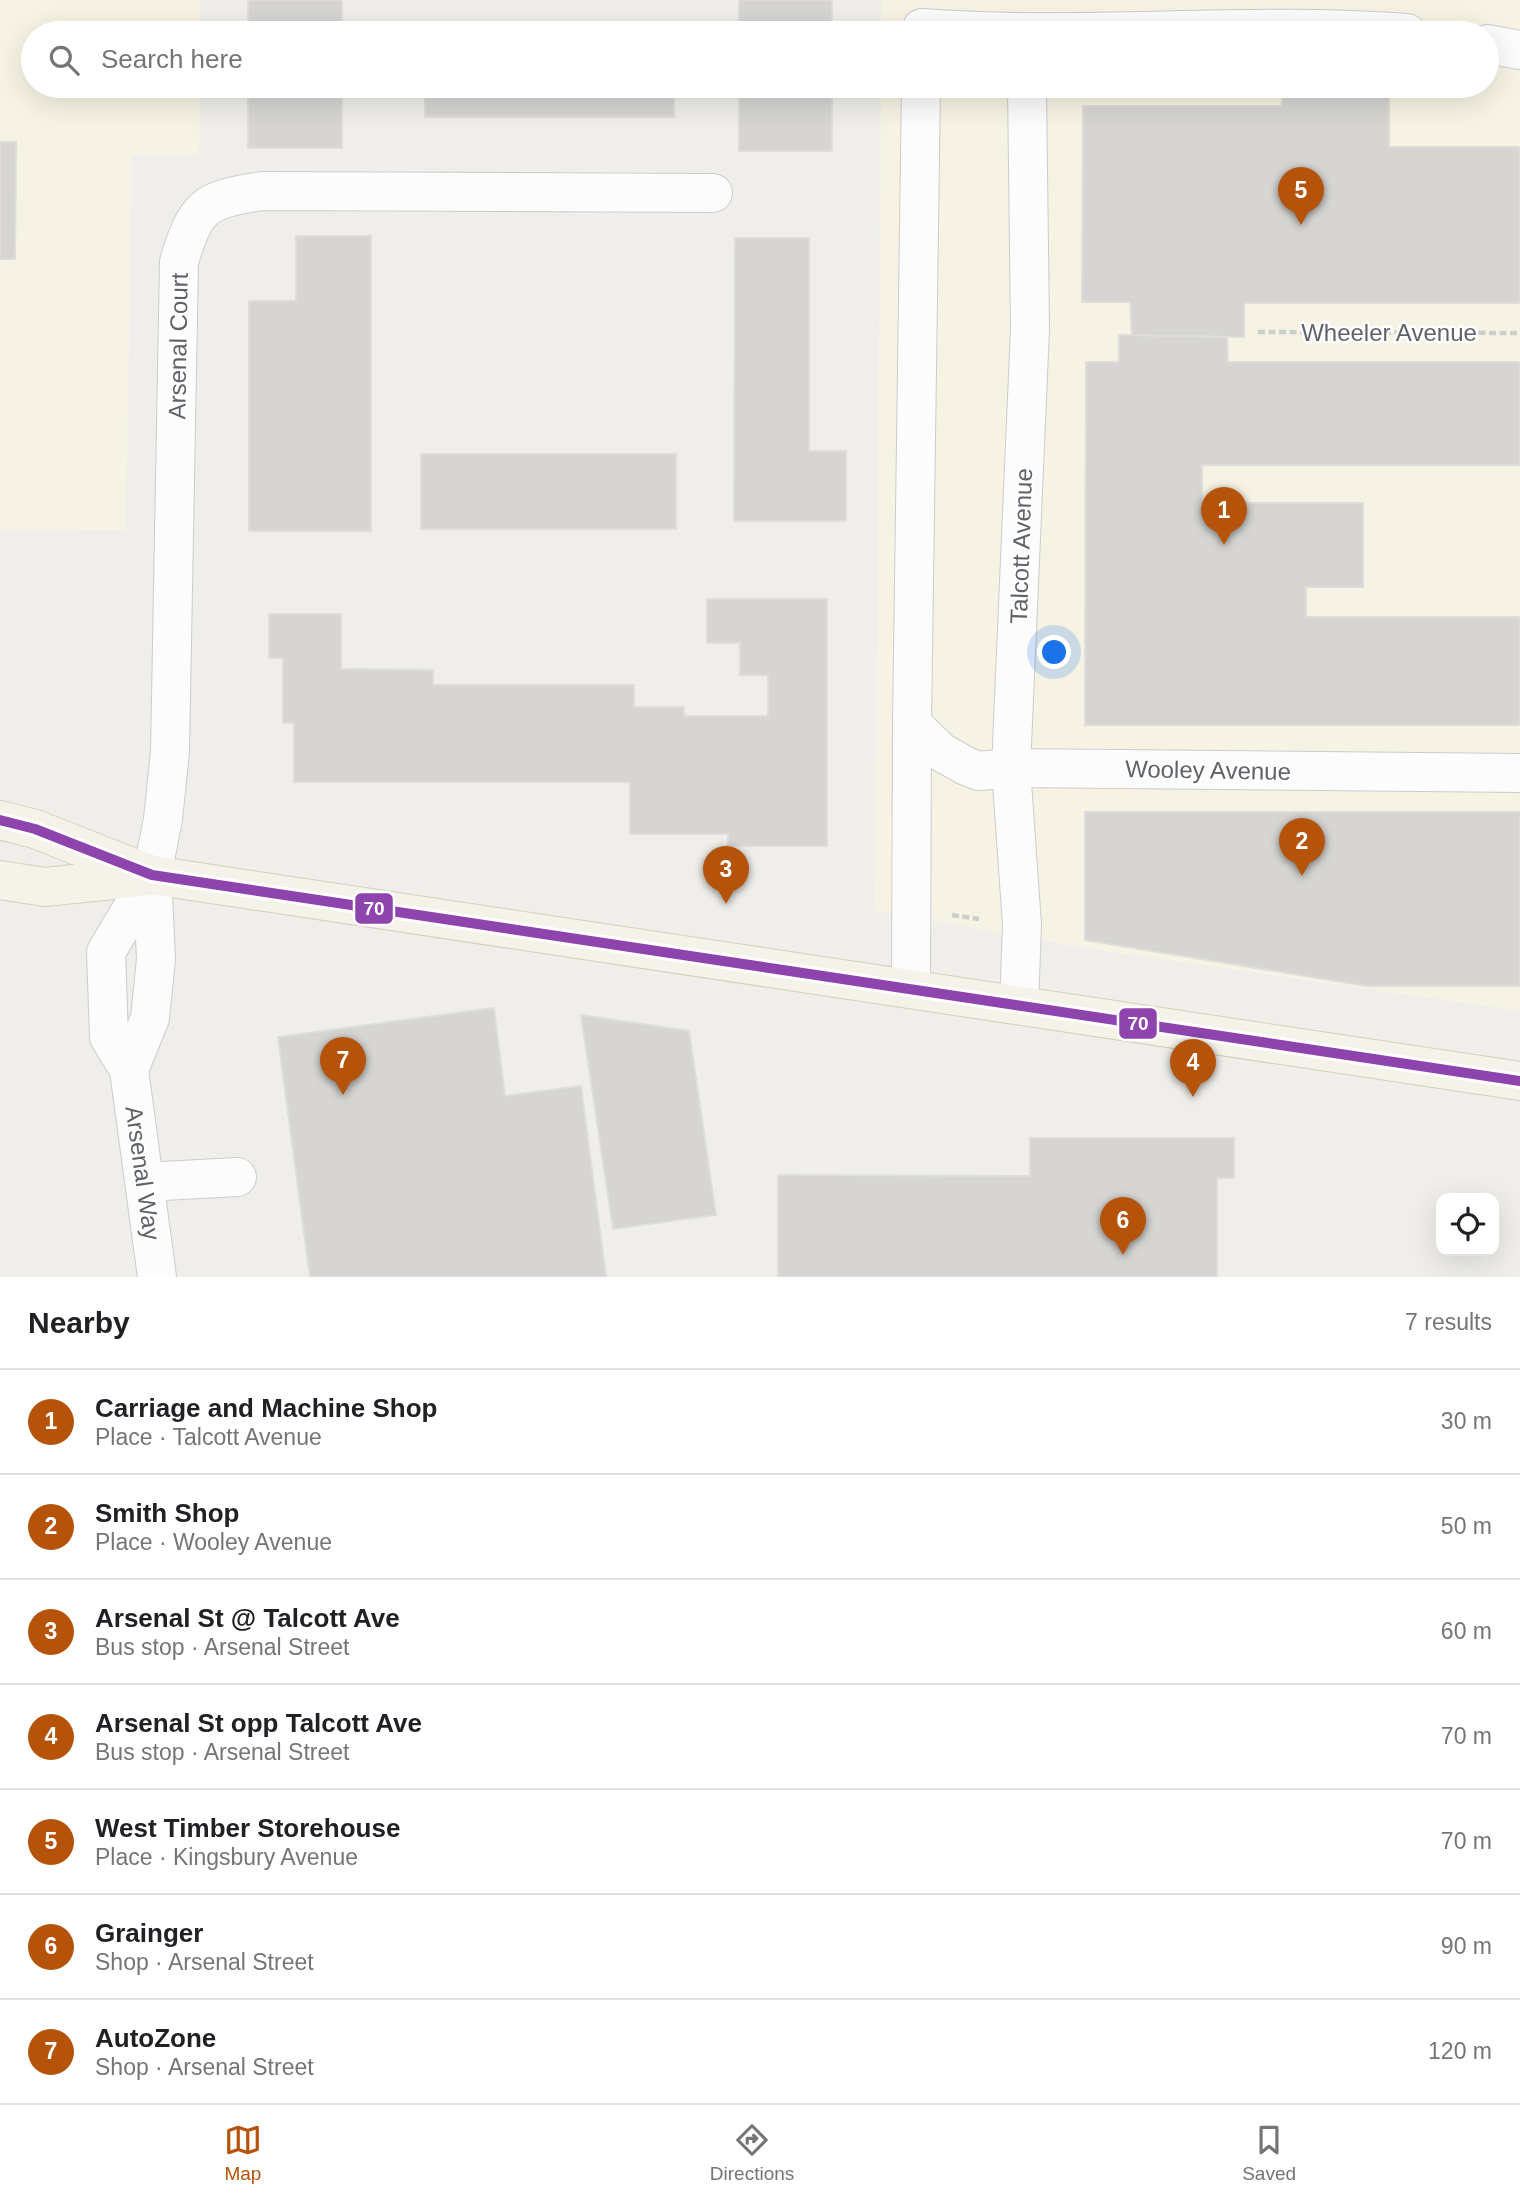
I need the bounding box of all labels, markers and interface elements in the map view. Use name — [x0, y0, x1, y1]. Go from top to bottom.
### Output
search box — [21, 21, 1499, 98]
icon: search — [45, 41, 83, 79]
text: Search here — [101, 44, 243, 74]
pin: 5 — [1278, 167, 1324, 225]
street label: Arsenal Court — [163, 272, 193, 420]
street label: Wheeler Avenue — [1301, 319, 1477, 346]
street label: Talcott Avenue — [1005, 468, 1037, 624]
pin: 1 — [1201, 487, 1247, 545]
your location — [1037, 635, 1071, 669]
street label: Wooley Avenue — [1125, 755, 1291, 785]
pin: 2 — [1279, 818, 1325, 876]
pin: 3 — [703, 846, 749, 904]
line badge: 70 — [354, 892, 394, 925]
text: 70 — [363, 898, 385, 919]
line badge: 70 — [1118, 1007, 1158, 1040]
text: 70 — [1127, 1013, 1149, 1034]
pin: 7 — [320, 1037, 366, 1095]
pin: 4 — [1170, 1039, 1216, 1097]
street label: Arsenal Way — [120, 1104, 166, 1242]
map controls — [1436, 1193, 1499, 1256]
button: locate — [1436, 1193, 1499, 1256]
pin: 6 — [1100, 1197, 1146, 1255]
text: Nearby — [28, 1306, 130, 1339]
text: 7 results — [1405, 1309, 1492, 1335]
text: Carriage and Machine Shop — [95, 1393, 437, 1423]
text: 1 — [45, 1408, 57, 1434]
text: 30 m — [1441, 1408, 1492, 1434]
text: Place · Talcott Avenue — [95, 1424, 322, 1450]
text: Smith Shop — [95, 1498, 239, 1528]
text: 2 — [45, 1513, 57, 1539]
text: 50 m — [1441, 1513, 1492, 1539]
text: Place · Wooley Avenue — [95, 1529, 332, 1555]
text: Arsenal St @ Talcott Ave — [95, 1603, 400, 1633]
text: 3 — [45, 1618, 57, 1644]
text: 60 m — [1441, 1618, 1492, 1644]
text: Bus stop · Arsenal Street — [95, 1634, 349, 1660]
text: Arsenal St opp Talcott Ave — [95, 1708, 422, 1738]
text: 4 — [45, 1723, 57, 1749]
text: 70 m — [1441, 1723, 1492, 1749]
text: Bus stop · Arsenal Street — [95, 1739, 349, 1765]
text: West Timber Storehouse — [95, 1813, 400, 1843]
text: 5 — [45, 1828, 57, 1854]
text: 70 m — [1441, 1828, 1492, 1854]
text: Place · Kingsbury Avenue — [95, 1844, 358, 1870]
text: Grainger — [95, 1918, 203, 1948]
text: 6 — [45, 1933, 57, 1959]
text: 90 m — [1441, 1933, 1492, 1959]
text: Shop · Arsenal Street — [95, 1949, 314, 1975]
text: AutoZone — [95, 2023, 216, 2053]
text: 7 — [45, 2038, 57, 2064]
text: 120 m — [1428, 2038, 1492, 2064]
text: Shop · Arsenal Street — [95, 2054, 314, 2080]
tab: Map — [224, 2121, 262, 2185]
tab: Directions — [710, 2121, 794, 2185]
tab: Saved — [1242, 2121, 1296, 2185]

